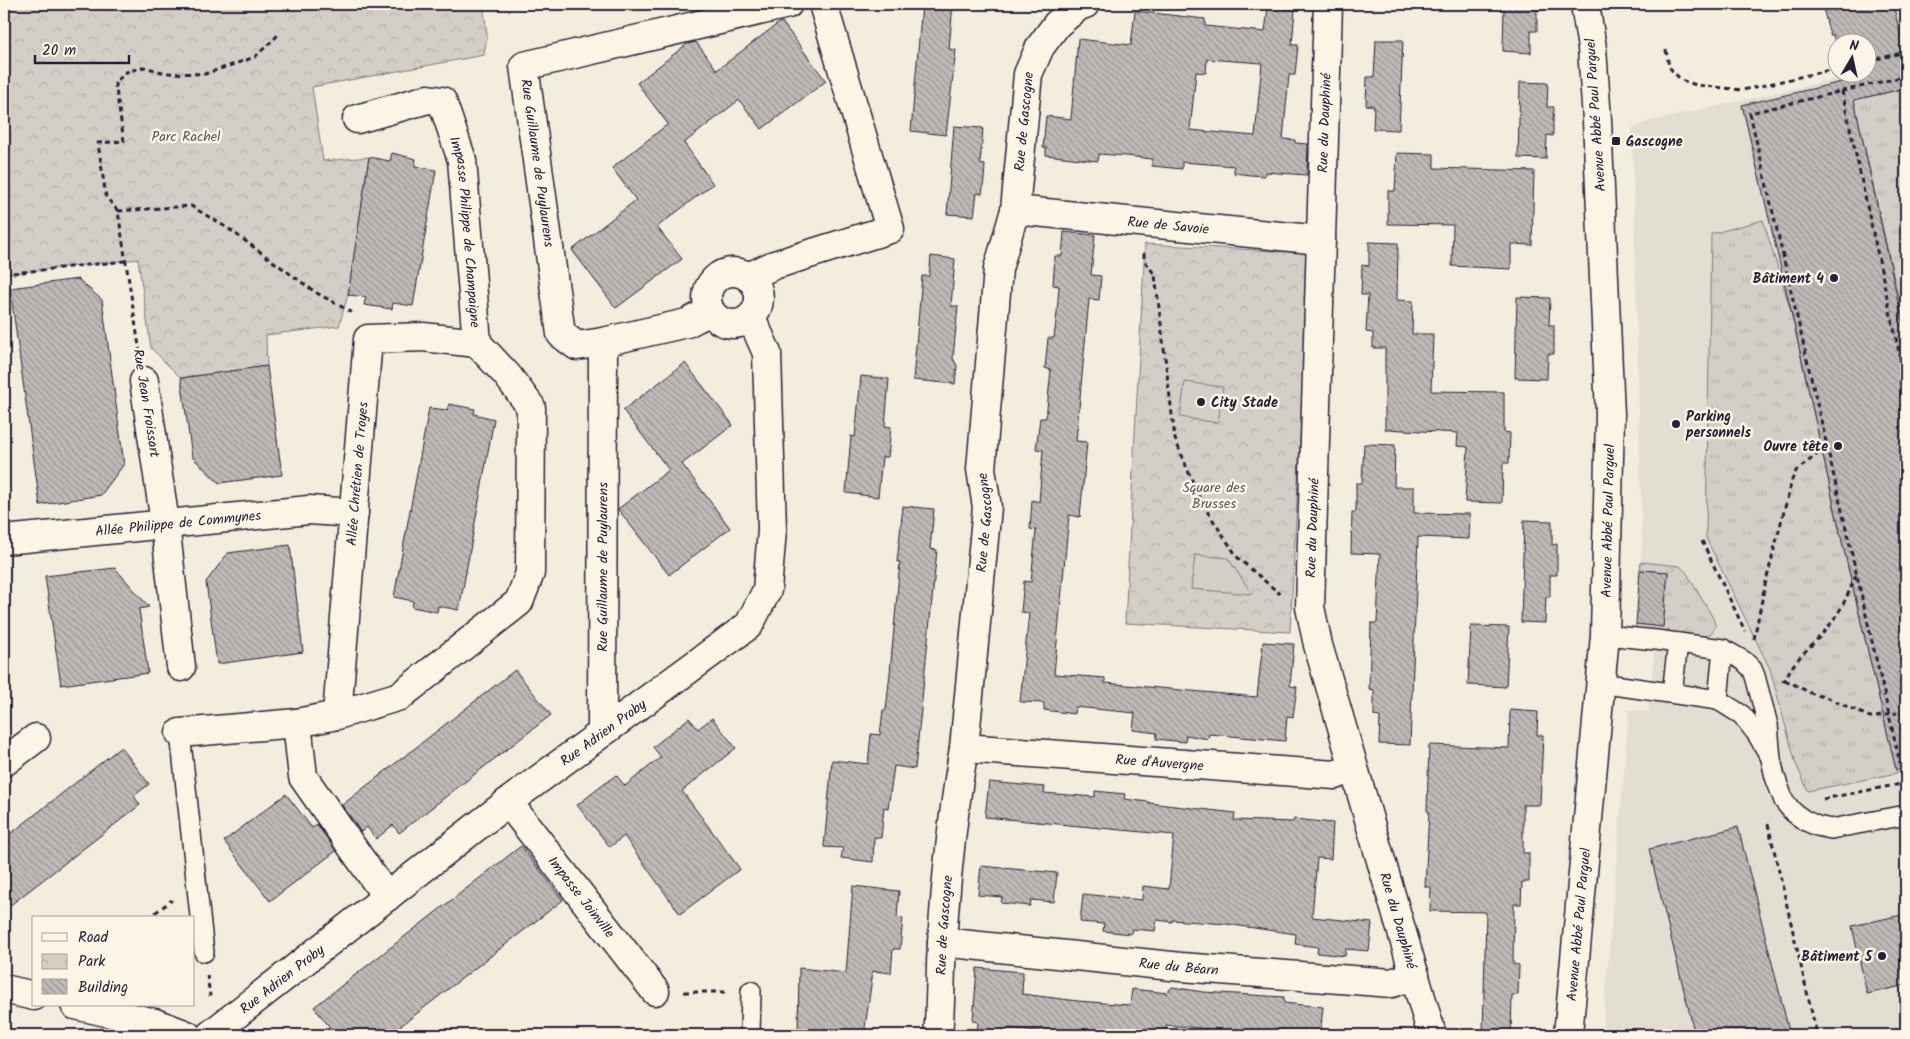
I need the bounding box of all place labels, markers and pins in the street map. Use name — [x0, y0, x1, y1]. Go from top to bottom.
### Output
place label: Gascogne — [1626, 131, 1683, 153]
marker: Gascogne — [1610, 135, 1622, 147]
place label: Bâtiment 4 — [1753, 268, 1824, 290]
marker: Bâtiment 4 — [1828, 272, 1840, 284]
place label: City Stade — [1211, 392, 1278, 414]
marker: City Stade — [1195, 396, 1207, 408]
place label: Parking personnels — [1685, 406, 1751, 444]
marker: Parking personnels — [1670, 418, 1682, 430]
place label: Ouvre tête — [1764, 436, 1828, 458]
marker: Ouvre tête — [1832, 440, 1844, 452]
place label: Bâtiment 5 — [1801, 946, 1874, 968]
marker: Bâtiment 5 — [1876, 950, 1888, 962]

